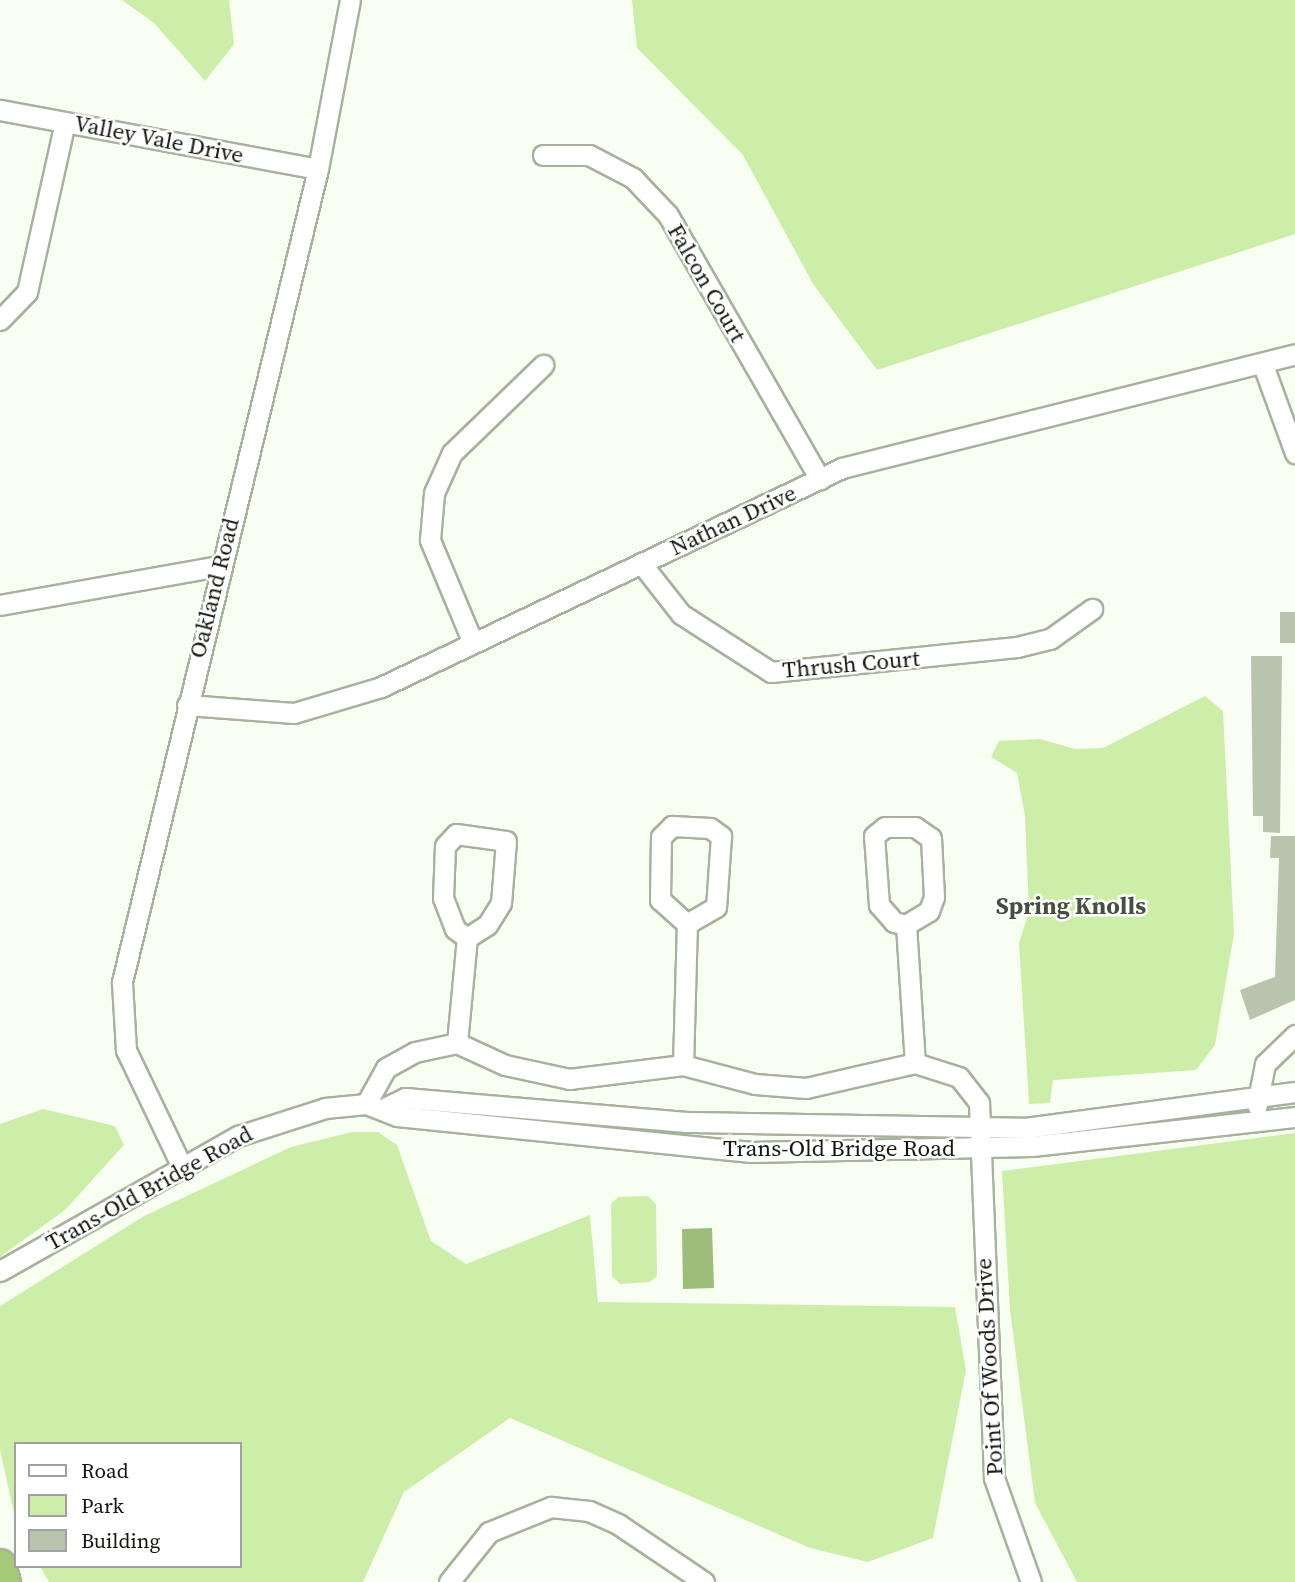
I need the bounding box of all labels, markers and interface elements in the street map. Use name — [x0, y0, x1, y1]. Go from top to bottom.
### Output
street label: Valley Vale Drive — [72, 109, 246, 169]
street label: Falcon Court — [662, 219, 752, 347]
street label: Nathan Drive — [666, 479, 800, 561]
street label: Oakland Road — [183, 515, 245, 661]
street label: Thrush Court — [781, 644, 921, 684]
district label: Spring Knolls — [996, 892, 1146, 920]
street label: Trans-Old Bridge Road — [41, 1120, 257, 1256]
street label: Trans-Old Bridge Road — [723, 1134, 955, 1162]
street label: Point Of Woods Drive — [969, 1257, 1009, 1477]
legend — [14, 1442, 242, 1568]
text: Road — [81, 1456, 129, 1485]
text: Park — [81, 1491, 124, 1520]
text: Building — [81, 1526, 160, 1555]

